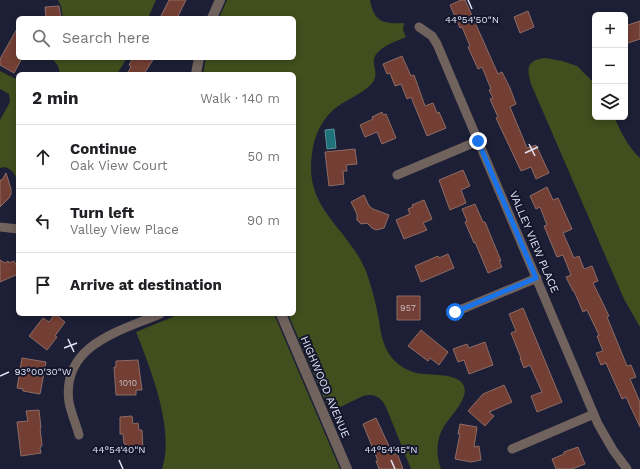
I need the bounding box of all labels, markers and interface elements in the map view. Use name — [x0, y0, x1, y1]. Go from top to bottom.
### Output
map controls — [592, 12, 628, 120]
button: + — [592, 12, 628, 48]
text: 44°54'50"N — [445, 14, 499, 25]
search box — [16, 16, 296, 60]
icon: search — [30, 27, 52, 49]
text: Search here — [62, 29, 150, 47]
button: − — [592, 48, 628, 84]
button: layers — [592, 84, 628, 120]
text: 2 min — [32, 88, 78, 108]
text: Walk · 140 m — [200, 91, 280, 106]
route end — [469, 132, 487, 150]
text: Continue — [70, 140, 137, 158]
icon: ahead — [32, 146, 54, 168]
text: 50 m — [248, 149, 280, 164]
text: Oak View Court — [70, 158, 168, 173]
street label: VALLEY VIEW PLACE — [507, 189, 561, 295]
text: Turn left — [70, 204, 134, 222]
icon: left — [32, 210, 54, 232]
text: 90 m — [247, 213, 280, 228]
text: Valley View Place — [70, 222, 179, 237]
icon: arrive — [32, 274, 54, 296]
text: Arrive at destination — [70, 276, 222, 294]
house number: 957 — [400, 303, 416, 313]
route start — [446, 303, 464, 321]
street label: HIGHWOOD AVENUE — [298, 334, 352, 440]
text: 93°00'30"W — [15, 366, 72, 377]
house number: 1010 — [119, 378, 138, 388]
text: 44°54'40"N — [92, 444, 146, 455]
text: 44°54'45"N — [365, 444, 417, 455]

